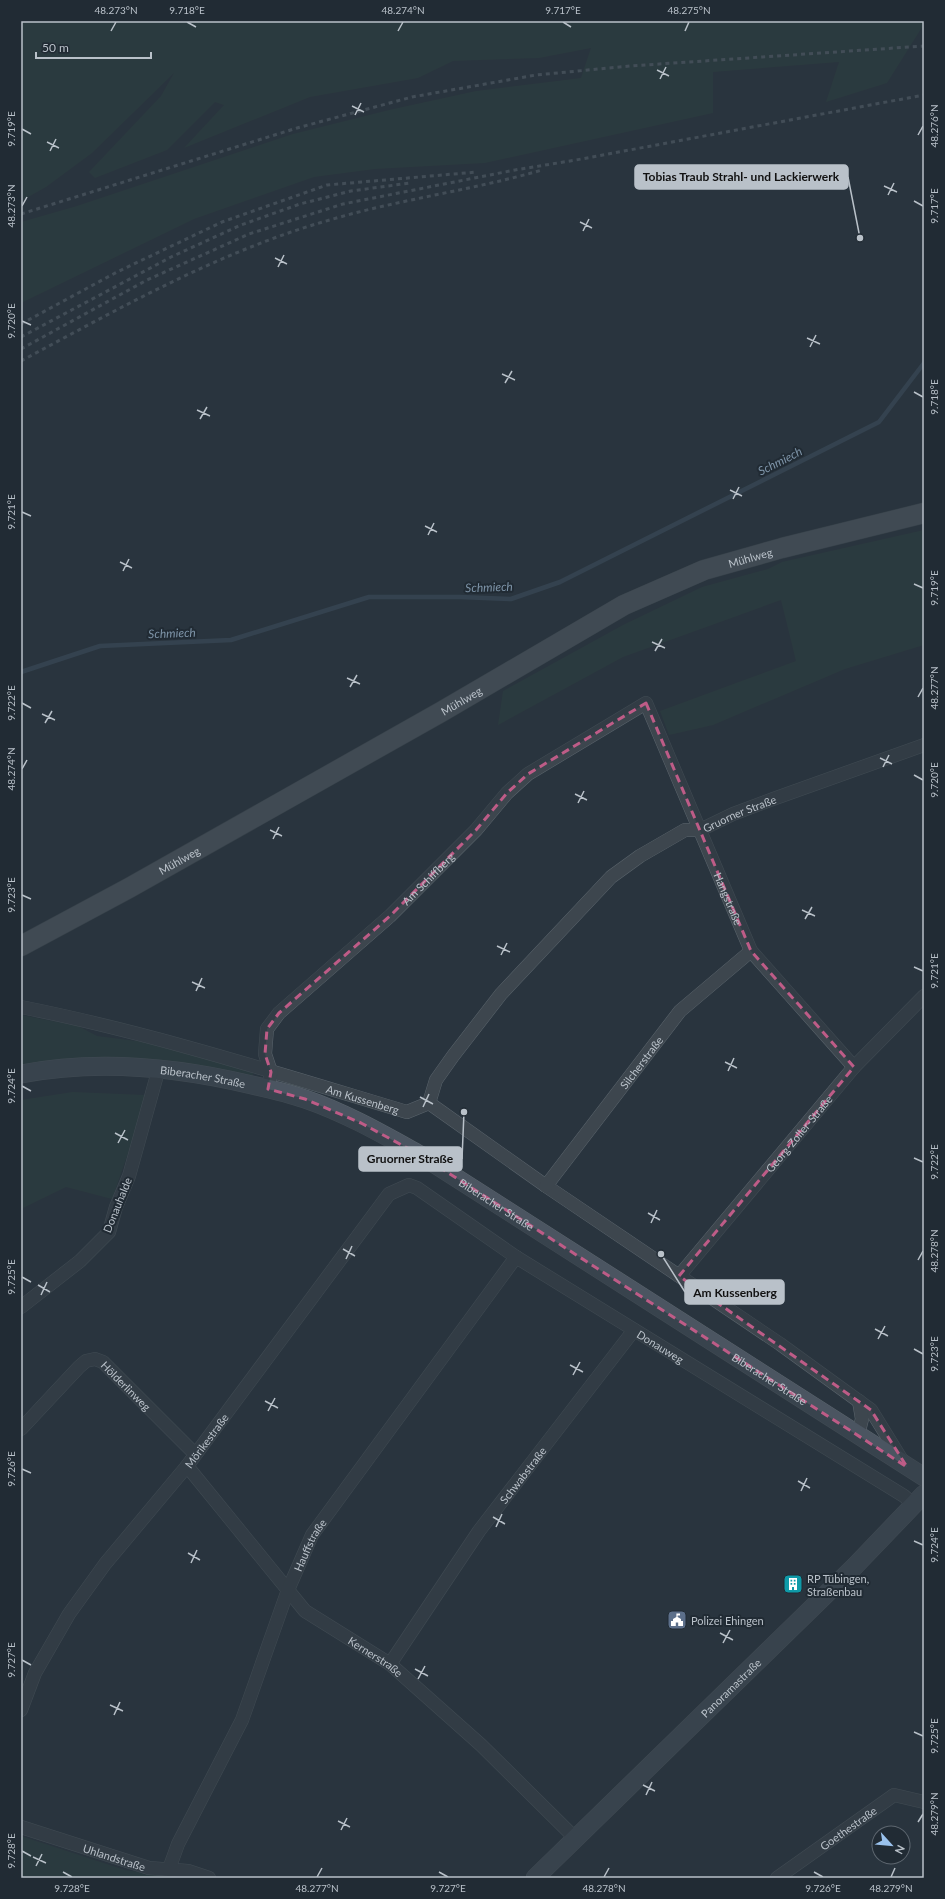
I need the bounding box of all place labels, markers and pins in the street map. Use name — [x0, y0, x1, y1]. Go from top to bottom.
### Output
callout: Tobias Traub Strahl- und Lackierwerk — [635, 165, 848, 189]
callout: Gruorner Straße — [359, 1147, 462, 1171]
callout: Am Kussenberg — [685, 1280, 784, 1304]
place label: RP Tübingen, Straßenbau — [807, 1572, 869, 1598]
building icon: RP Tübingen, Straßenbau — [782, 1573, 804, 1595]
public building icon: Polizei Ehingen — [666, 1609, 688, 1631]
place label: Polizei Ehingen — [691, 1614, 764, 1627]

